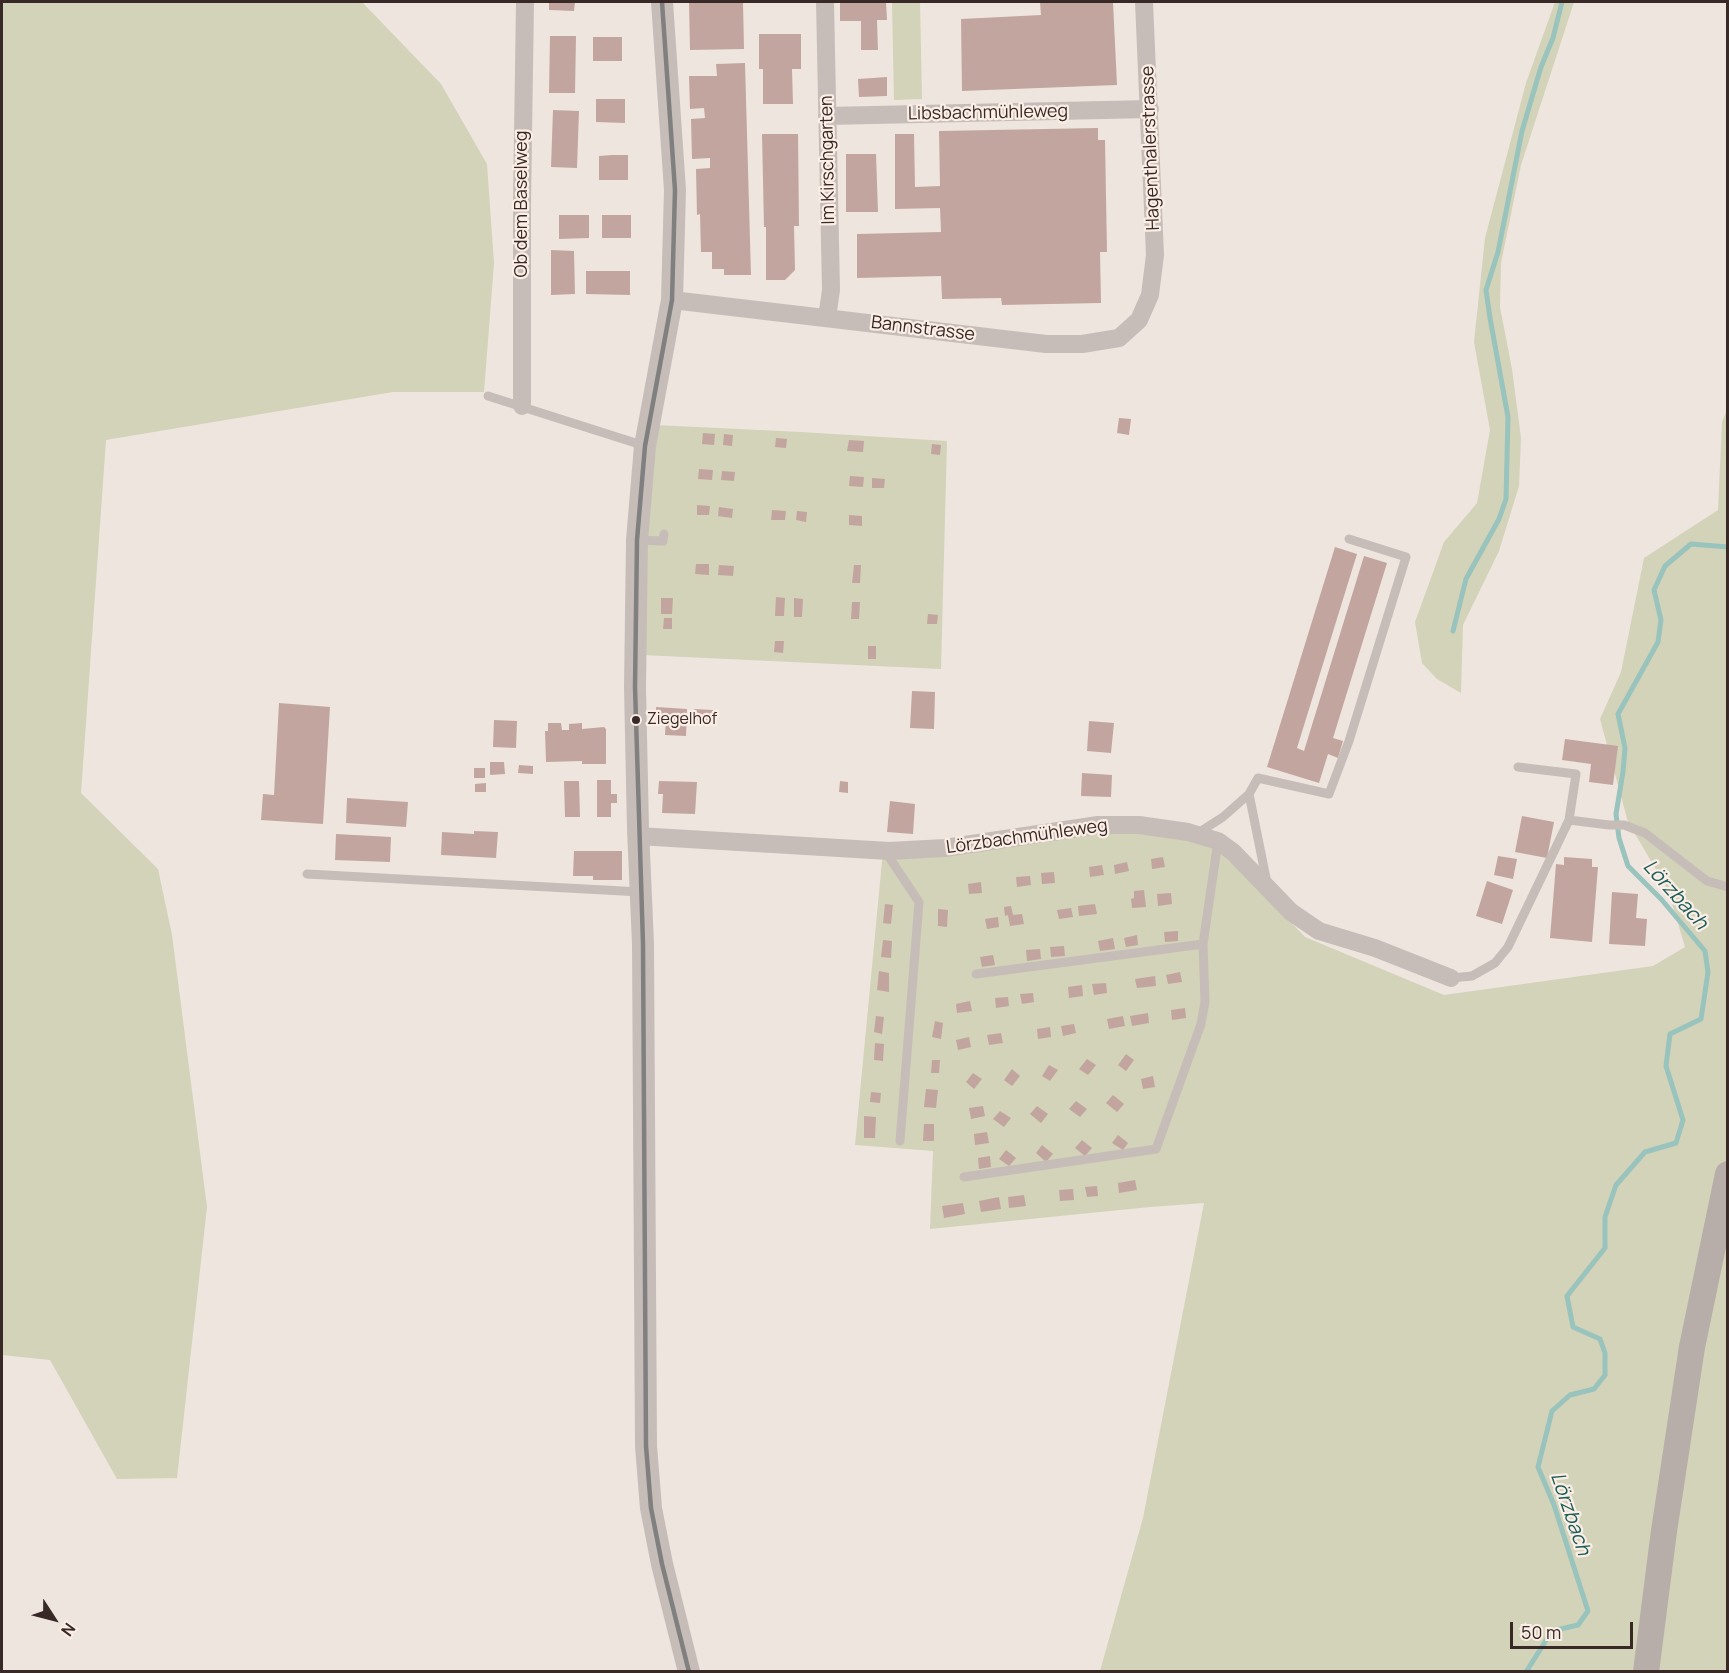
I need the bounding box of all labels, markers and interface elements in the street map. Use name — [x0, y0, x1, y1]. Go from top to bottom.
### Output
street label: Hagenthalerstrasse — [1137, 65, 1165, 231]
street label: Im Kirschgarten — [816, 95, 840, 225]
street label: Libsbachmühleweg — [908, 101, 1068, 125]
street label: Ob dem Baselweg — [511, 131, 533, 277]
street label: Bannstrasse — [870, 312, 976, 346]
place label: Ziegelhof — [647, 710, 717, 730]
marker: Ziegelhof — [630, 714, 642, 726]
street label: Lörzbachmühleweg — [945, 815, 1109, 859]
water label: Lörzbach — [1637, 855, 1713, 935]
water label: Lörzbach — [1545, 1470, 1595, 1558]
north arrow — [24, 1589, 84, 1649]
scale bar — [1513, 1610, 1636, 1648]
text: N — [56, 1618, 81, 1641]
text: 50 m — [1521, 1620, 1561, 1644]

